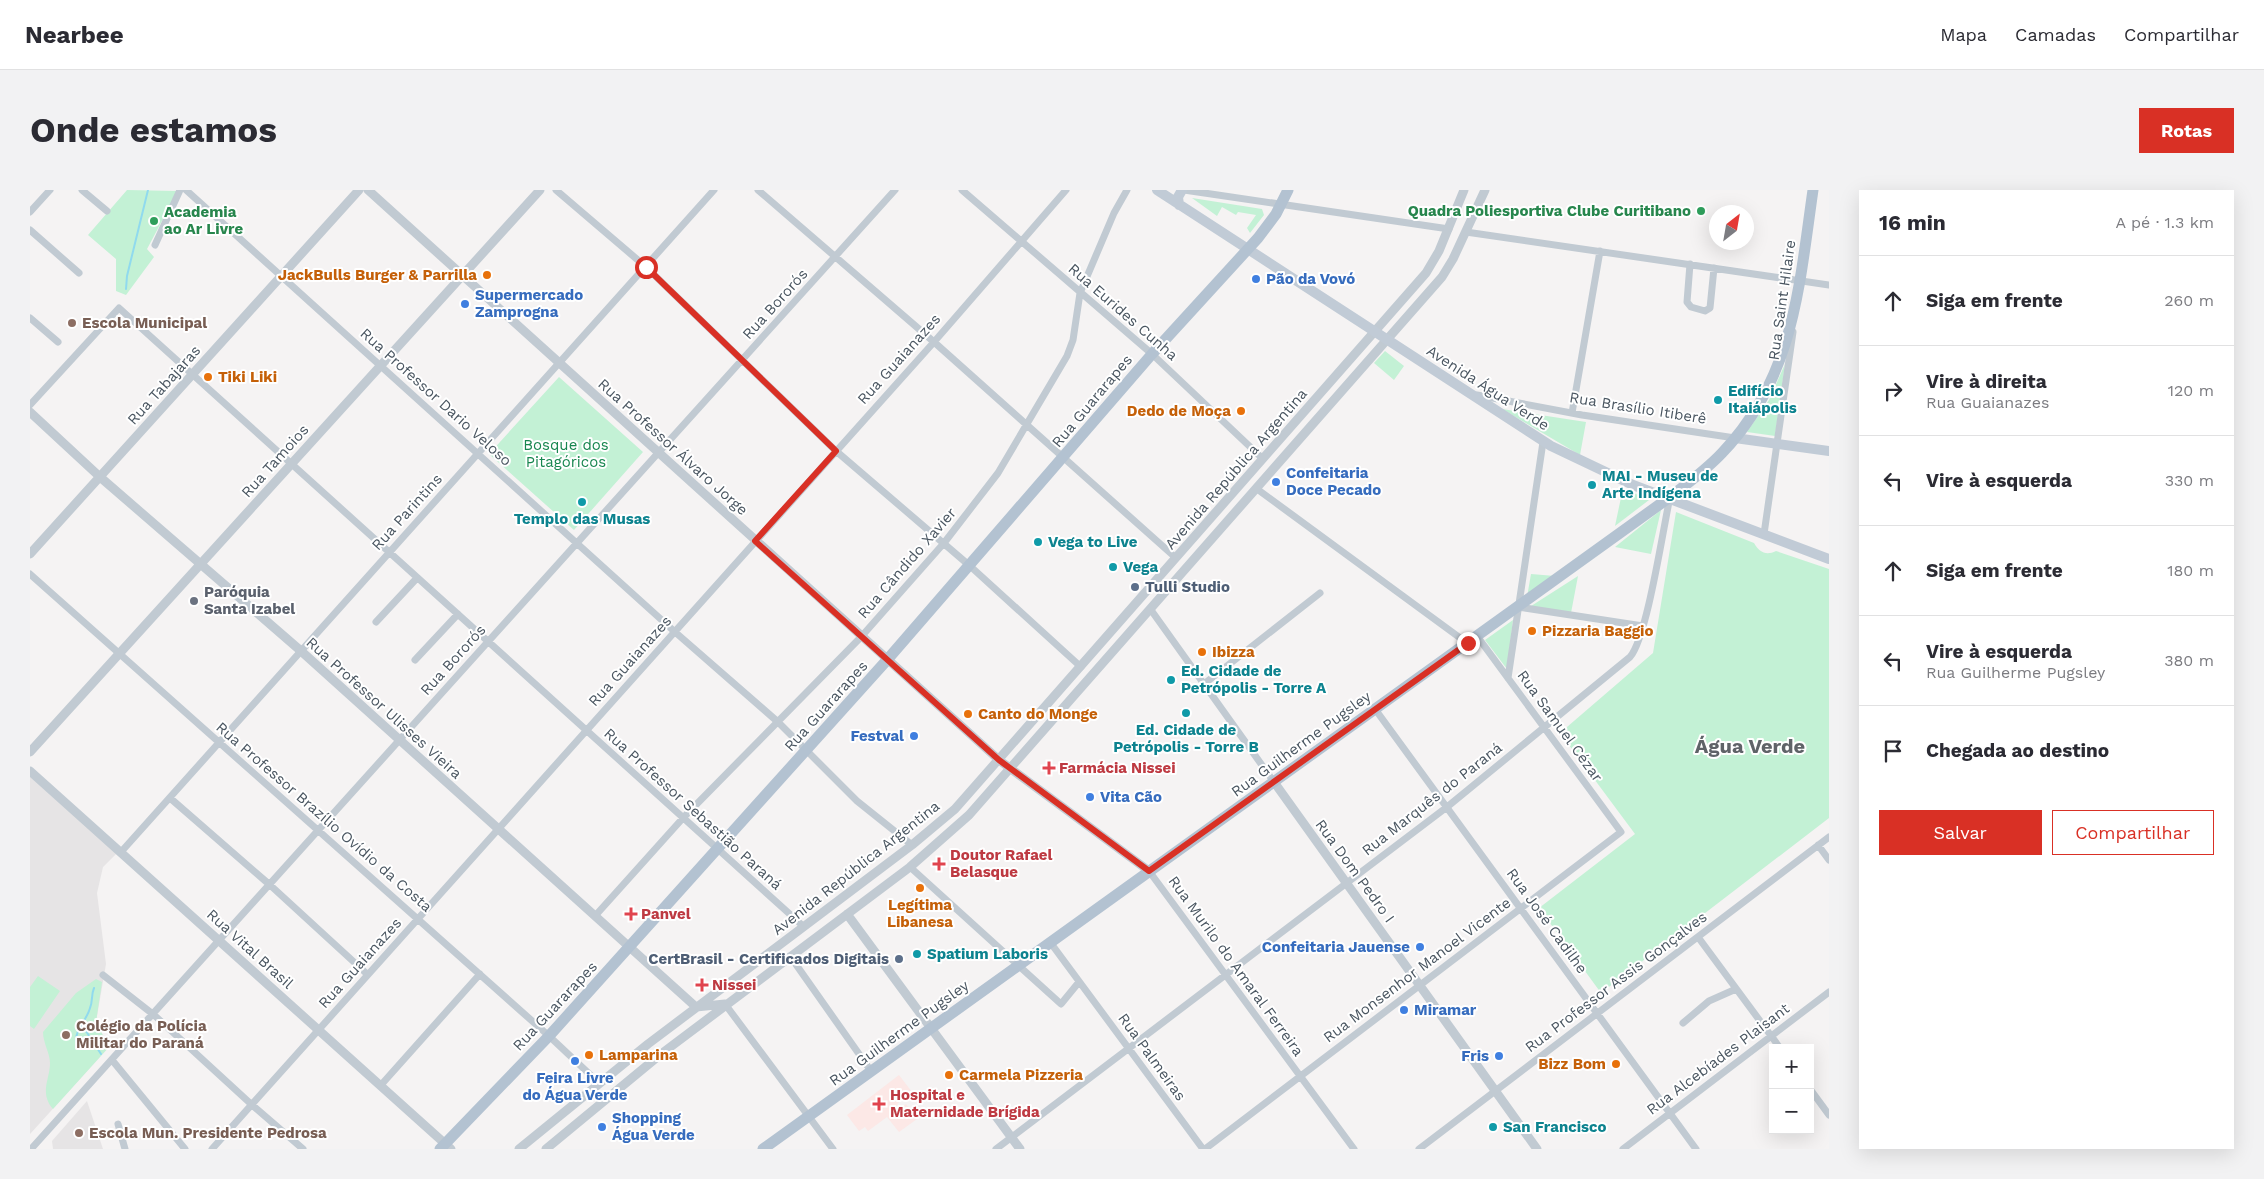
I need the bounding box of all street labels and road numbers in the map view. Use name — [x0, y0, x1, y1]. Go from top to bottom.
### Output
street label: Rua Saint Hilaire — [1765, 239, 1799, 361]
street label: Rua Eurides Cunha — [1065, 260, 1182, 365]
street label: Rua Bororós — [739, 265, 811, 343]
street label: Rua Guaianazes — [854, 310, 944, 408]
street label: Rua Professor Dario Veloso — [357, 324, 515, 470]
street label: Rua Tabajaras — [124, 342, 204, 428]
street label: Avenida Água Verde — [1423, 342, 1553, 434]
street label: Rua Guararapes — [1048, 351, 1136, 451]
street label: Rua Professor Álvaro Jorge — [594, 375, 752, 519]
street label: Avenida República Argentina — [1161, 384, 1311, 553]
street label: Rua Brasílio Itiberê — [1568, 388, 1708, 428]
street label: Rua Tamoios — [237, 421, 313, 501]
street label: Rua Parintins — [368, 470, 446, 554]
street label: Rua Cândido Xavier — [854, 504, 960, 622]
street label: Rua Guaianazes — [585, 612, 675, 710]
street label: Rua Bororós — [417, 621, 489, 699]
street label: Rua Professor Ulisses Vieira — [303, 633, 466, 783]
street label: Rua Guararapes — [781, 657, 871, 755]
street label: Rua Samuel Cézar — [1514, 667, 1606, 785]
street label: Rua Guilherme Pugsley — [1228, 687, 1374, 801]
street label: Rua Professor Brazílio Ovídio da Costa — [212, 718, 436, 916]
street label: Rua Professor Sebastião Paraná — [600, 724, 786, 894]
street label: Rua Marquês do Paraná — [1358, 738, 1506, 859]
street label: Avenida República Argentina — [769, 797, 944, 939]
street label: Rua Dom Pedro I — [1312, 816, 1398, 926]
street label: Rua José Cadilhe — [1503, 865, 1591, 977]
street label: Rua Murilo do Amaral Ferreira — [1165, 872, 1308, 1060]
street label: Rua Monsenhor Manoel Vicente — [1320, 894, 1514, 1046]
street label: Rua Vital Brasil — [203, 905, 297, 993]
street label: Rua Professor Assis Gonçalves — [1522, 908, 1711, 1056]
street label: Rua Guaianazes — [315, 914, 405, 1012]
street label: Rua Guararapes — [509, 957, 601, 1054]
street label: Rua Guilherme Pugsley — [826, 976, 972, 1090]
street label: Rua Alcebíades Plaisant — [1643, 999, 1794, 1119]
street label: Rua Palmeiras — [1114, 1010, 1190, 1104]

